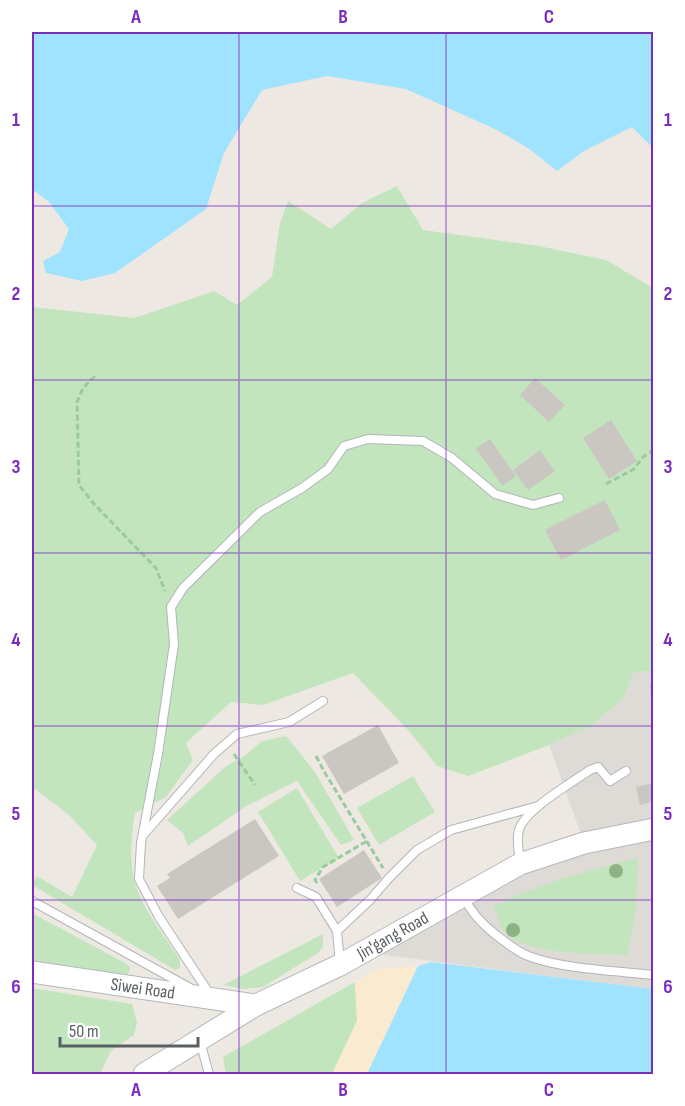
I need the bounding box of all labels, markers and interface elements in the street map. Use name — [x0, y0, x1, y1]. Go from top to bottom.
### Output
text: A — [130, 5, 141, 29]
text: B — [338, 5, 348, 29]
text: C — [544, 5, 554, 29]
text: 1 — [12, 108, 20, 132]
text: 1 — [664, 108, 672, 132]
text: 2 — [12, 282, 20, 306]
text: 2 — [664, 282, 672, 306]
text: 3 — [12, 455, 21, 479]
text: 3 — [664, 455, 673, 479]
text: 4 — [11, 628, 21, 652]
text: 4 — [663, 628, 673, 652]
text: 5 — [12, 802, 21, 826]
text: 5 — [664, 802, 673, 826]
street label: Jin'gang Road — [352, 907, 432, 964]
street label: Siwei Road — [109, 973, 176, 1003]
text: 6 — [11, 975, 21, 999]
text: 6 — [663, 975, 673, 999]
scale bar — [60, 1010, 198, 1048]
text: 50 m — [69, 1021, 99, 1042]
text: A — [130, 1078, 141, 1102]
text: B — [338, 1078, 348, 1102]
text: C — [544, 1078, 554, 1102]

